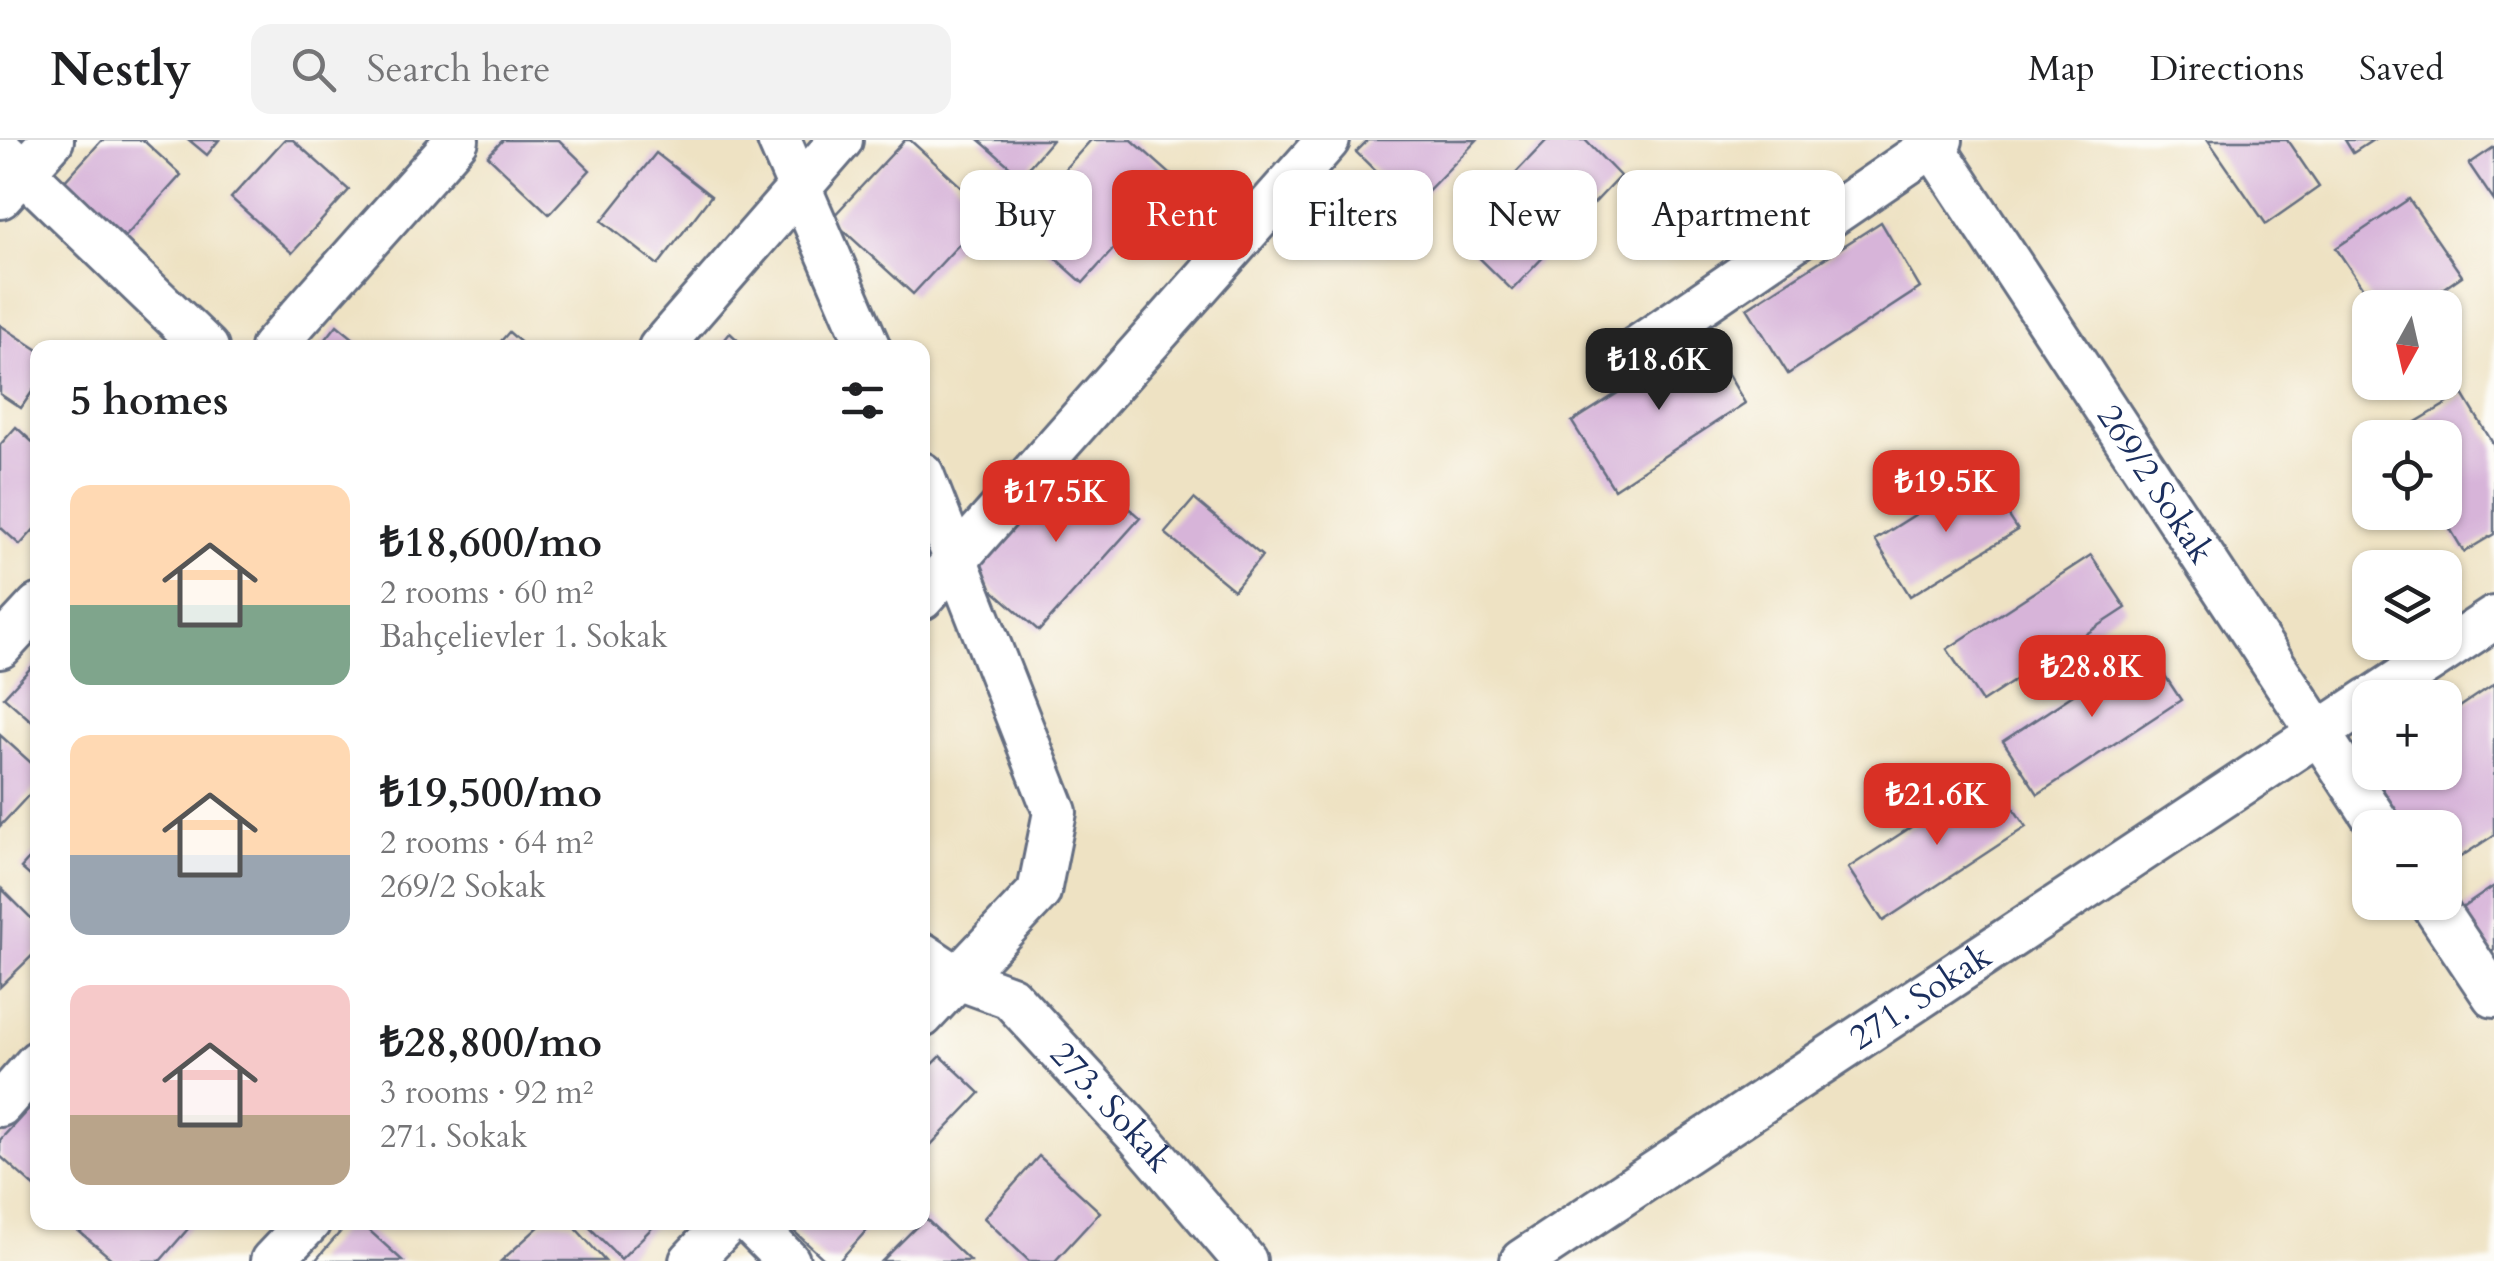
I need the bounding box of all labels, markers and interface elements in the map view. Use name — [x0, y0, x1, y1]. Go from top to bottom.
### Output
search box — [251, 24, 951, 114]
text: Nestly — [50, 37, 191, 102]
icon: search — [286, 42, 341, 97]
text: Search here — [366, 43, 551, 95]
text: Map — [2028, 45, 2095, 93]
text: Directions — [2150, 45, 2304, 93]
text: Saved — [2359, 45, 2444, 93]
chip: Buy — [960, 170, 1092, 260]
chip: Rent — [1112, 170, 1253, 260]
chip: Filters — [1273, 170, 1433, 260]
chip: New — [1453, 170, 1597, 260]
chip: Apartment — [1617, 170, 1845, 260]
north arrow — [2352, 290, 2462, 400]
map controls — [2352, 290, 2462, 920]
pin: ₺18.6K — [1578, 328, 1740, 413]
text: ₺18.6K — [1608, 338, 1710, 382]
text: 5 homes — [70, 372, 228, 429]
icon: filters — [835, 373, 890, 428]
street label: 269/2 Sokak — [2085, 395, 2225, 574]
button: locate — [2352, 420, 2462, 530]
pin: ₺19.5K — [1865, 450, 2027, 535]
pin: ₺17.5K — [975, 460, 1137, 545]
text: ₺19.5K — [1895, 460, 1997, 504]
text: ₺17.5K — [1005, 470, 1107, 514]
text: ₺18,600/mo — [380, 514, 602, 571]
icon: home — [150, 525, 270, 645]
button: layers — [2352, 550, 2462, 660]
text: 2 rooms · 60 m² — [380, 571, 593, 615]
text: Bahçelievler 1. Sokak — [380, 615, 668, 659]
pin: ₺28.8K — [2011, 635, 2173, 720]
text: ₺28.8K — [2041, 645, 2143, 689]
button: + — [2352, 680, 2462, 790]
pin: ₺21.6K — [1856, 763, 2018, 848]
text: ₺19,500/mo — [380, 764, 602, 821]
text: ₺21.6K — [1886, 773, 1988, 817]
icon: home — [150, 775, 270, 895]
button: − — [2352, 810, 2462, 920]
text: 2 rooms · 64 m² — [380, 821, 593, 865]
text: 269/2 Sokak — [380, 865, 546, 909]
street label: 271. Sokak — [1840, 932, 2001, 1061]
text: ₺28,800/mo — [380, 1014, 602, 1071]
icon: home — [150, 1025, 270, 1145]
street label: 273. Sokak — [1039, 1031, 1183, 1183]
text: 3 rooms · 92 m² — [380, 1071, 593, 1115]
text: 271. Sokak — [380, 1115, 527, 1159]

